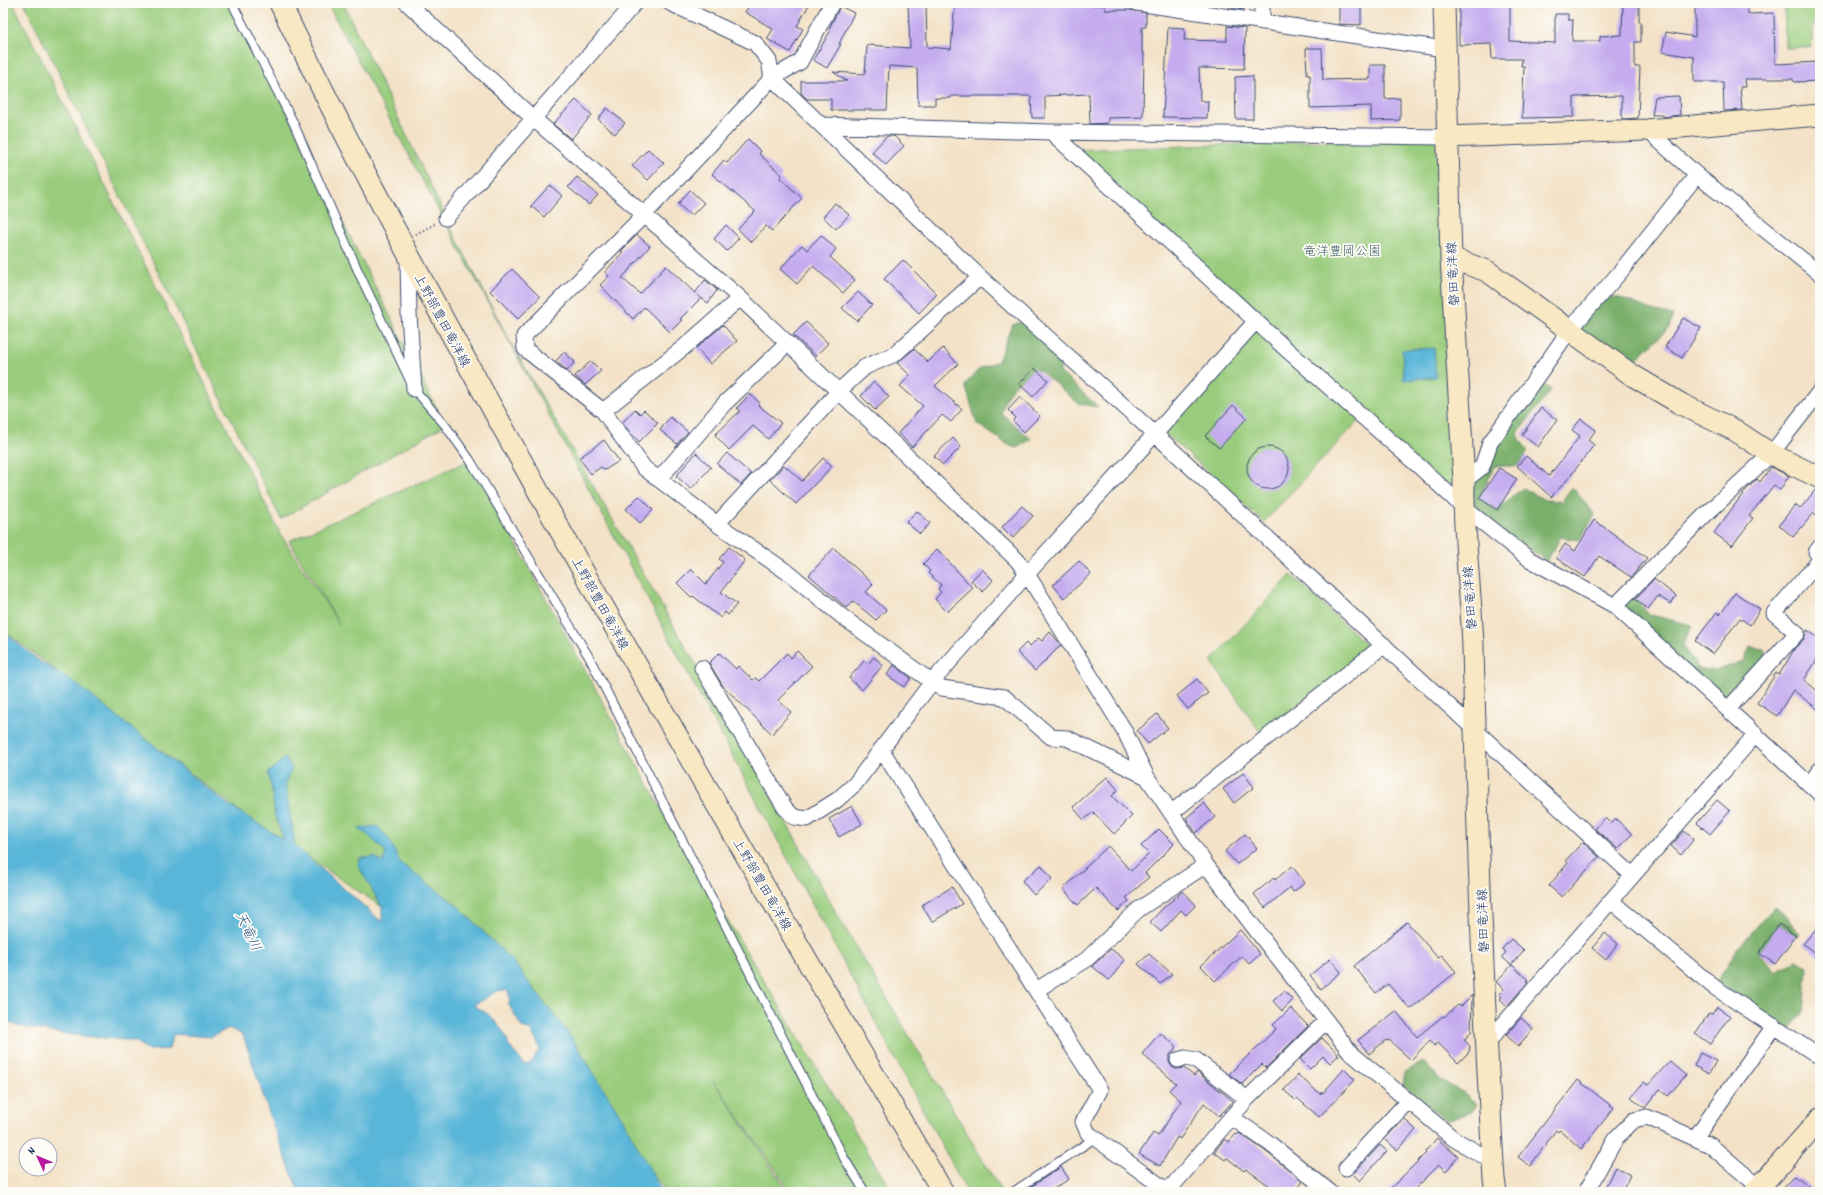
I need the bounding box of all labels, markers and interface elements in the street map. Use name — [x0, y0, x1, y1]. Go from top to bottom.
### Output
street label: 磐田竜洋線 — [1443, 240, 1466, 307]
park label: 竜洋豊岡公園 — [1303, 243, 1381, 262]
street label: 上野部豊田竜洋線 — [408, 271, 474, 372]
street label: 上野部豊田竜洋線 — [565, 554, 633, 655]
street label: 磐田竜洋線 — [1460, 564, 1483, 631]
street label: 上野部豊田竜洋線 — [727, 835, 796, 936]
street label: 磐田竜洋線 — [1474, 887, 1495, 954]
water label: 天竜川 — [229, 909, 265, 955]
north arrow — [18, 1137, 58, 1177]
text: N — [25, 1144, 40, 1159]

